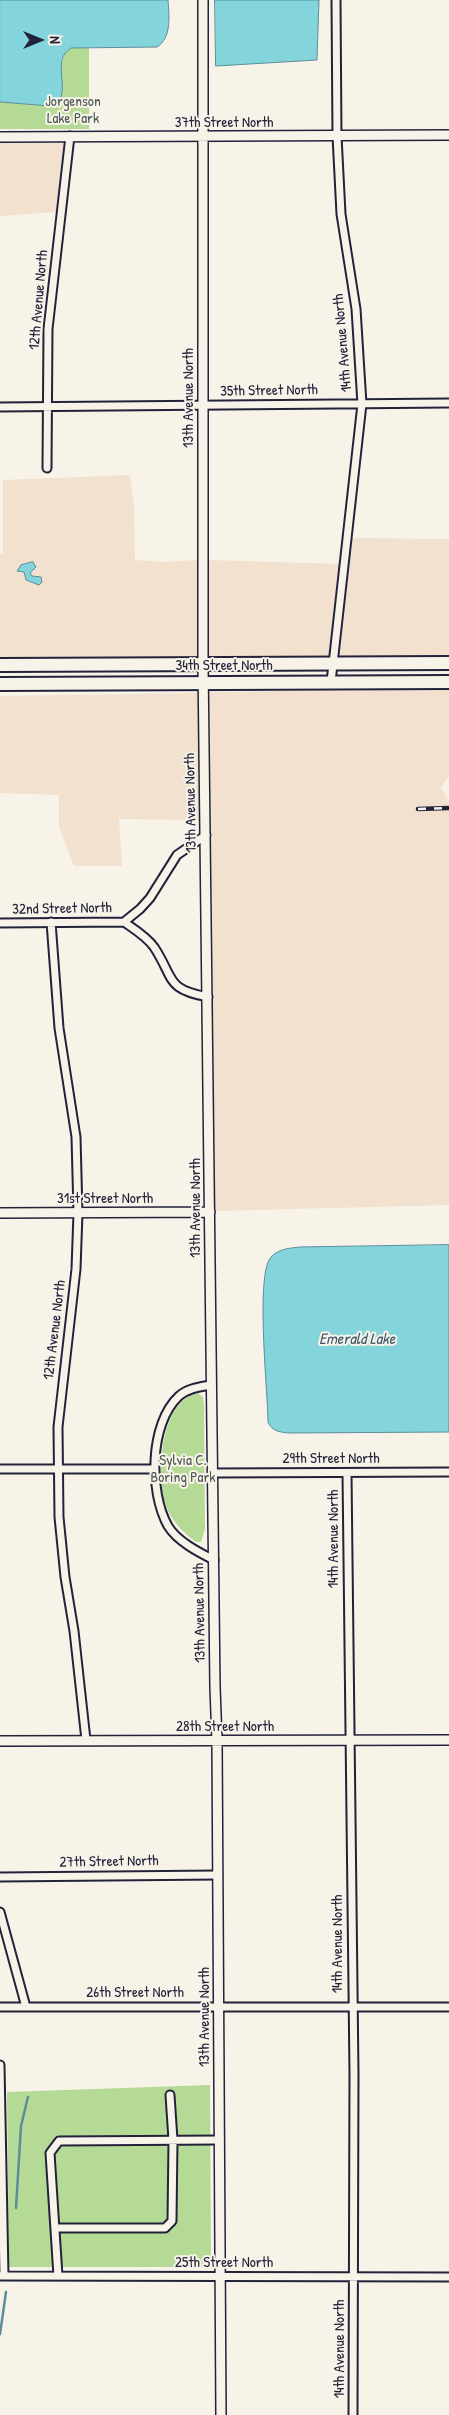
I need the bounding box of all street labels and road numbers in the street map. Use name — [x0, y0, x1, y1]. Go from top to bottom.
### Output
street label: 37th Street North — [175, 114, 273, 132]
street label: 12th Avenue North — [26, 249, 52, 351]
street label: 14th Avenue North — [330, 293, 356, 393]
street label: 13th Avenue North — [180, 348, 198, 448]
street label: 35th Street North — [220, 381, 318, 401]
street label: 34th Street North — [176, 657, 272, 675]
street label: 13th Avenue North — [181, 753, 201, 853]
street label: 32nd Street North — [12, 899, 112, 919]
street label: 13th Avenue North — [187, 1158, 205, 1258]
street label: 31st Street North — [57, 1190, 153, 1208]
street label: 12th Avenue North — [40, 1279, 70, 1381]
street label: 29th Street North — [282, 1450, 380, 1468]
street label: 14th Avenue North — [325, 1490, 343, 1588]
street label: 13th Avenue North — [190, 1563, 210, 1663]
street label: 28th Street North — [176, 1718, 274, 1736]
street label: 27th Street North — [59, 1852, 159, 1872]
street label: 14th Avenue North — [329, 1895, 347, 1993]
street label: 13th Avenue North — [196, 1967, 214, 2067]
street label: 26th Street North — [86, 1984, 184, 2002]
street label: 25th Street North — [175, 2254, 273, 2272]
street label: 14th Avenue North — [331, 2300, 349, 2398]

